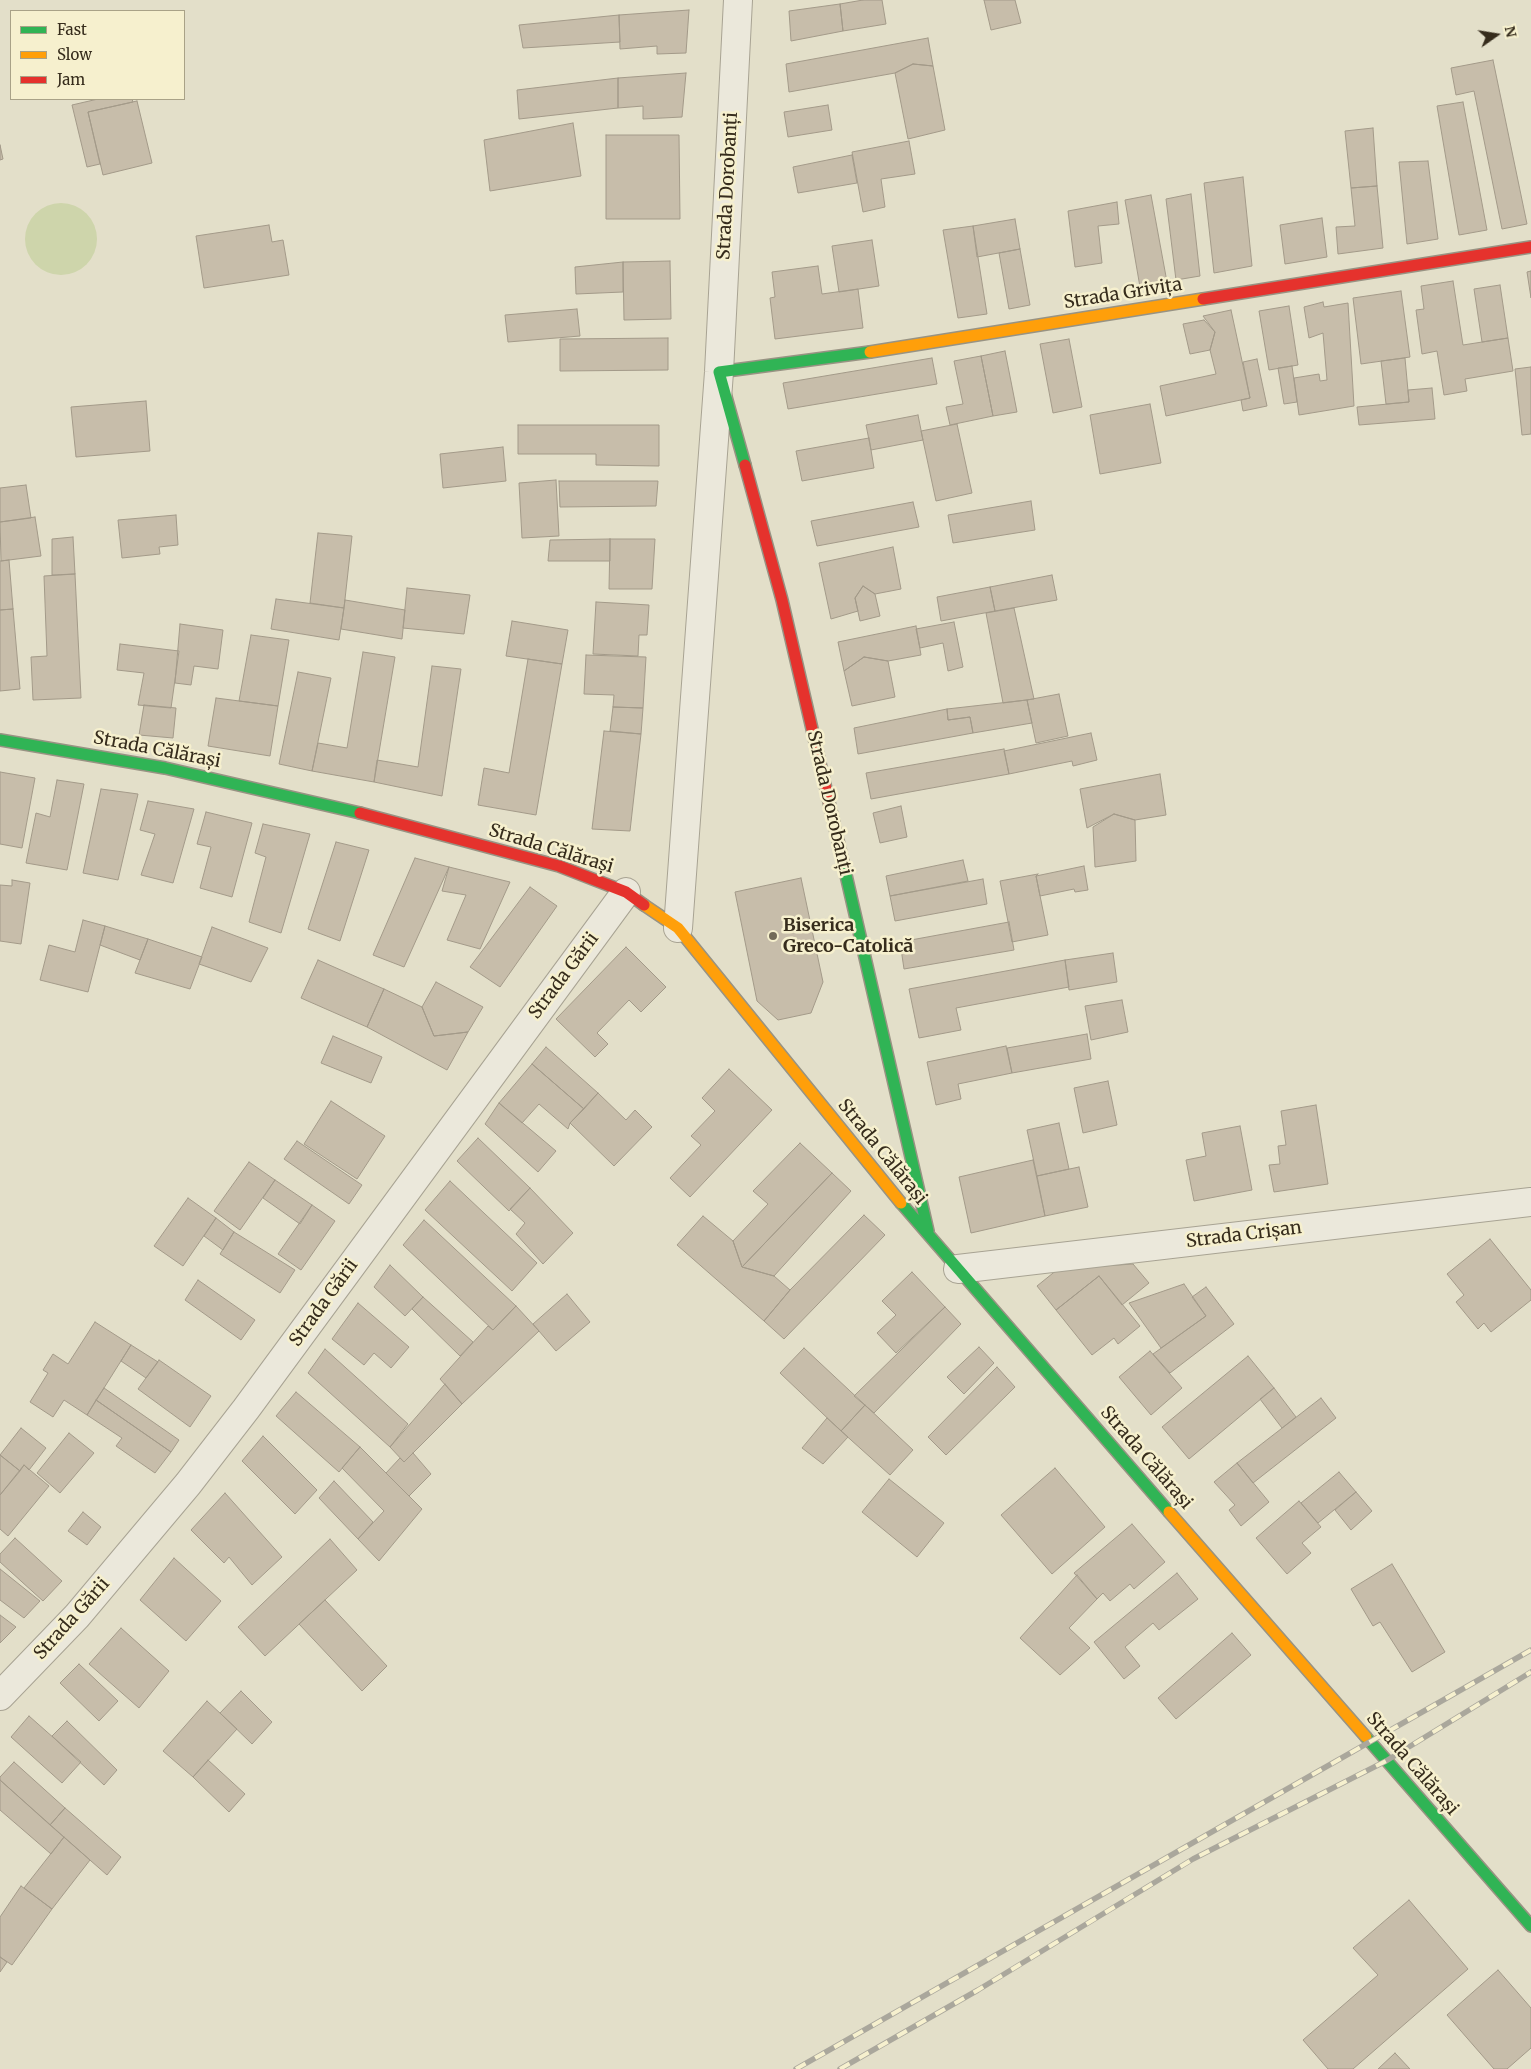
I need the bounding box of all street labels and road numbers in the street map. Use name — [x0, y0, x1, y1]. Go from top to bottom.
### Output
street label: Strada Dorobanți — [713, 112, 743, 260]
street label: Strada Grivița — [1062, 274, 1184, 314]
street label: Strada Călărași — [91, 727, 223, 773]
street label: Strada Dorobanți — [802, 728, 856, 878]
street label: Strada Călărași — [486, 820, 616, 878]
street label: Strada Gării — [524, 928, 604, 1024]
street label: Strada Călărași — [833, 1095, 931, 1209]
street label: Strada Crișan — [1185, 1217, 1303, 1253]
street label: Strada Gării — [285, 1255, 363, 1351]
street label: Strada Călărași — [1095, 1402, 1197, 1514]
street label: Strada Gării — [30, 1574, 114, 1664]
street label: Strada Călărași — [1361, 1708, 1463, 1820]

